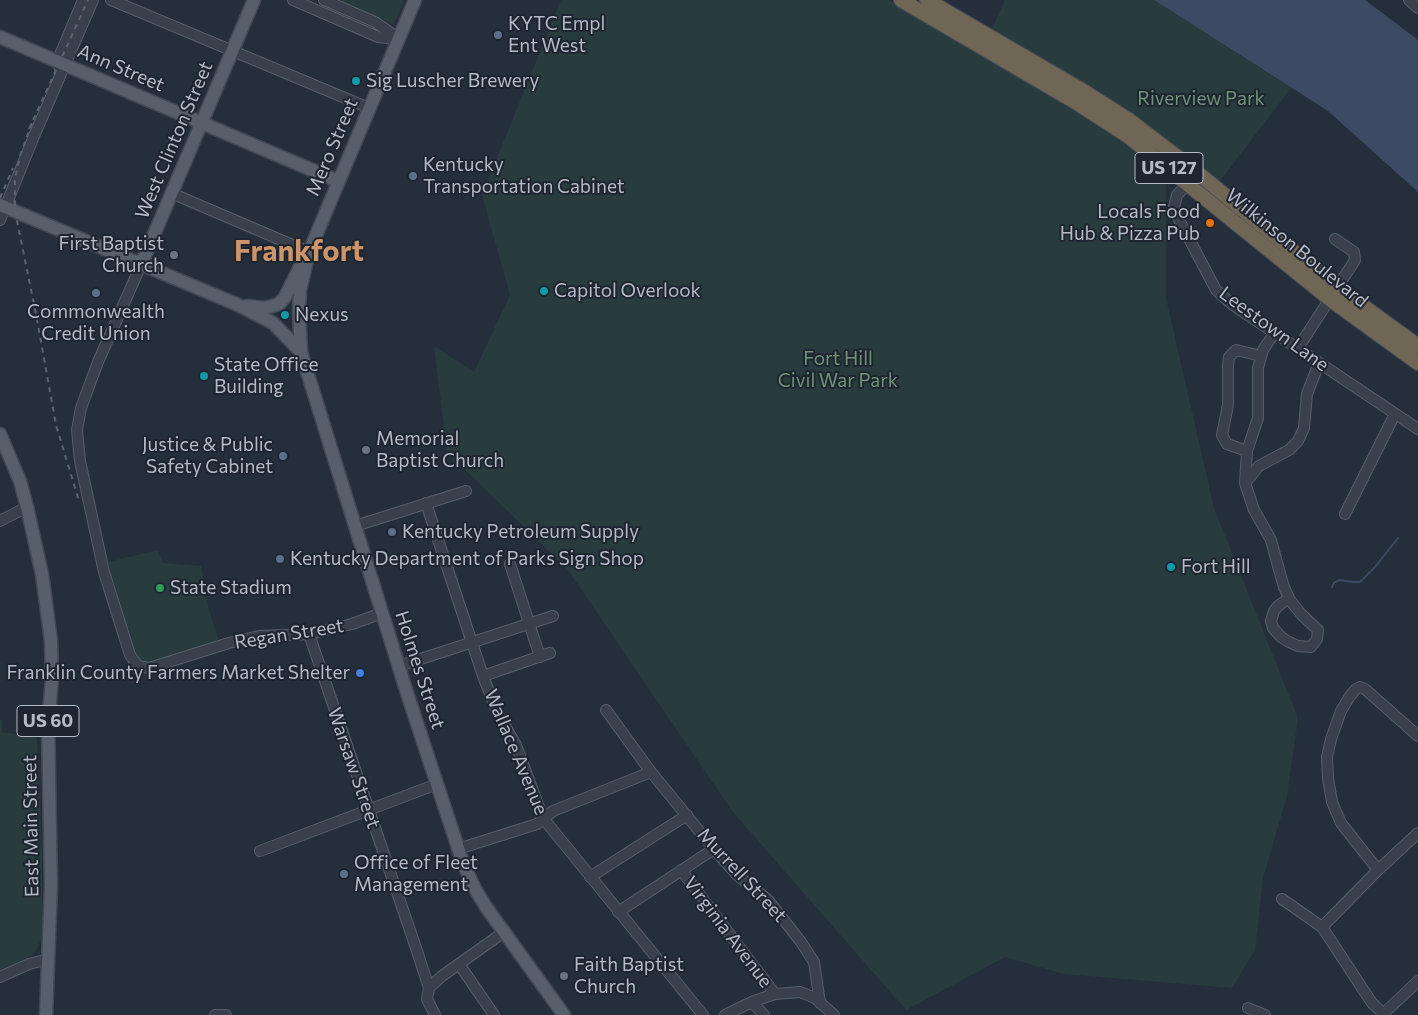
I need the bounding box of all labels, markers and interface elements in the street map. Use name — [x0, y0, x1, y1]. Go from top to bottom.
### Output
place label: KYTC Empl Ent West — [508, 13, 605, 57]
marker: KYTC Empl Ent West — [492, 29, 504, 41]
street label: Ann Street — [74, 39, 168, 97]
street label: West Clinton Street — [131, 58, 217, 222]
place label: Sig Luscher Brewery — [366, 70, 539, 92]
marker: Sig Luscher Brewery — [350, 75, 362, 87]
park label: Riverview Park — [1137, 88, 1265, 110]
street label: Mero Street — [301, 95, 363, 199]
road number: US 127 — [1135, 152, 1203, 184]
place label: Kentucky Transportation Cabinet — [423, 154, 625, 198]
marker: Kentucky Transportation Cabinet — [407, 170, 419, 182]
street label: Wilkinson Boulevard — [1221, 184, 1373, 312]
place label: Locals Food Hub & Pizza Pub — [1060, 201, 1200, 245]
marker: Locals Food Hub & Pizza Pub — [1204, 217, 1216, 229]
place label: First Baptist Church — [59, 233, 164, 277]
district label: Frankfort — [234, 234, 364, 268]
marker: First Baptist Church — [168, 249, 180, 261]
place label: Capitol Overlook — [554, 280, 701, 302]
street label: Leestown Lane — [1215, 282, 1333, 376]
marker: Capitol Overlook — [538, 285, 550, 297]
marker: Commonwealth Credit Union — [90, 287, 102, 299]
place label: Commonwealth Credit Union — [27, 301, 165, 345]
place label: Nexus — [295, 304, 349, 326]
marker: Nexus — [279, 309, 291, 321]
park label: Fort Hill Civil War Park — [778, 348, 898, 392]
place label: State Office Building — [214, 354, 318, 398]
marker: State Office Building — [198, 370, 210, 382]
place label: Memorial Baptist Church — [376, 428, 504, 472]
place label: Justice & Public Safety Cabinet — [142, 434, 273, 478]
marker: Memorial Baptist Church — [360, 444, 372, 456]
marker: Justice & Public Safety Cabinet — [277, 450, 289, 462]
place label: Kentucky Petroleum Supply — [402, 521, 639, 543]
marker: Kentucky Petroleum Supply — [386, 526, 398, 538]
place label: Kentucky Department of Parks Sign Shop — [290, 548, 644, 570]
marker: Kentucky Department of Parks Sign Shop — [274, 553, 286, 565]
place label: Fort Hill — [1181, 556, 1251, 578]
marker: Fort Hill — [1165, 561, 1177, 573]
place label: State Stadium — [170, 577, 292, 599]
marker: State Stadium — [154, 582, 166, 594]
street label: Holmes Street — [390, 608, 450, 732]
street label: Regan Street — [233, 614, 345, 654]
place label: Franklin County Farmers Market Shelter — [6, 662, 350, 684]
marker: Franklin County Farmers Market Shelter — [354, 667, 366, 679]
street label: Wallace Avenue — [479, 686, 553, 818]
street label: Warsaw Street — [323, 704, 385, 832]
road number: US 60 — [17, 706, 79, 736]
street label: East Main Street — [18, 755, 44, 897]
street label: Murrell Street — [693, 823, 791, 927]
place label: Office of Fleet Management — [354, 852, 478, 896]
marker: Office of Fleet Management — [338, 868, 350, 880]
street label: Virginia Avenue — [679, 872, 777, 992]
place label: Faith Baptist Church — [574, 954, 684, 998]
marker: Faith Baptist Church — [558, 970, 570, 982]

